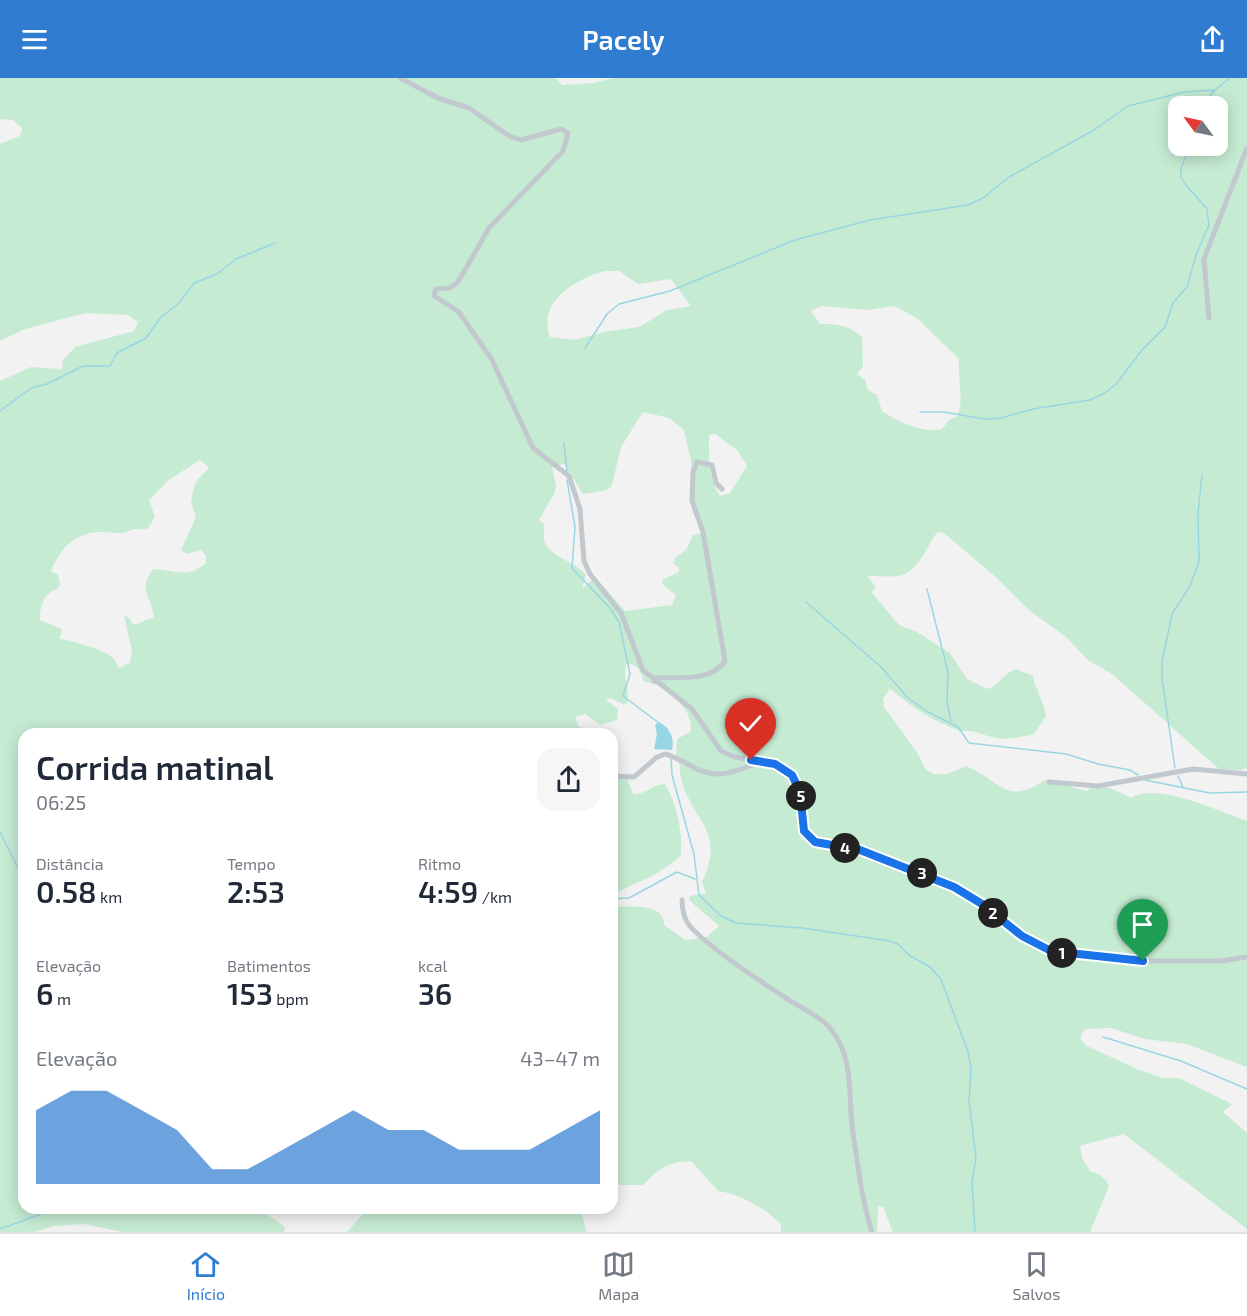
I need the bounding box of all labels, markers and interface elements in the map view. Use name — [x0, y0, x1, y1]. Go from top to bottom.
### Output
icon: menu — [18, 23, 51, 56]
text: Pacely — [582, 23, 665, 55]
icon: share — [1196, 23, 1229, 56]
north arrow — [1168, 96, 1228, 156]
map controls — [1168, 96, 1228, 156]
pin — [725, 698, 776, 760]
icon: check — [734, 707, 767, 740]
text: Corrida matinal — [36, 747, 273, 787]
button: share — [537, 748, 600, 811]
pin: 5 — [786, 781, 816, 811]
text: 5 — [797, 786, 805, 805]
text: 06:25 — [36, 790, 86, 814]
pin: 4 — [830, 833, 860, 863]
text: 4 — [840, 838, 850, 857]
text: Distância — [36, 854, 103, 873]
text: Tempo — [227, 854, 275, 873]
text: Ritmo — [418, 854, 461, 873]
pin: 3 — [907, 858, 937, 888]
text: 3 — [917, 863, 927, 882]
text: 0.58 — [36, 873, 97, 909]
text: 2:53 — [227, 873, 285, 909]
text: 4:59 — [418, 873, 478, 909]
text: km — [97, 887, 122, 906]
text: /km — [478, 887, 512, 906]
pin: 2 — [978, 898, 1008, 928]
pin — [1117, 899, 1168, 961]
text: 2 — [988, 903, 998, 922]
icon: arrive — [1126, 908, 1159, 941]
pin: 1 — [1047, 938, 1077, 968]
text: 1 — [1059, 943, 1065, 962]
text: Elevação — [36, 956, 101, 975]
text: Batimentos — [227, 956, 311, 975]
text: kcal — [418, 956, 447, 975]
text: 6 — [36, 975, 53, 1011]
text: 153 — [227, 975, 273, 1011]
text: 36 — [418, 975, 452, 1011]
text: m — [53, 989, 71, 1008]
text: bpm — [273, 989, 309, 1008]
text: Elevação — [36, 1046, 117, 1070]
text: 43–47 m — [520, 1046, 600, 1070]
tab: Início — [187, 1248, 225, 1303]
tab: Mapa — [598, 1248, 639, 1303]
tab: Salvos — [1013, 1248, 1060, 1303]

